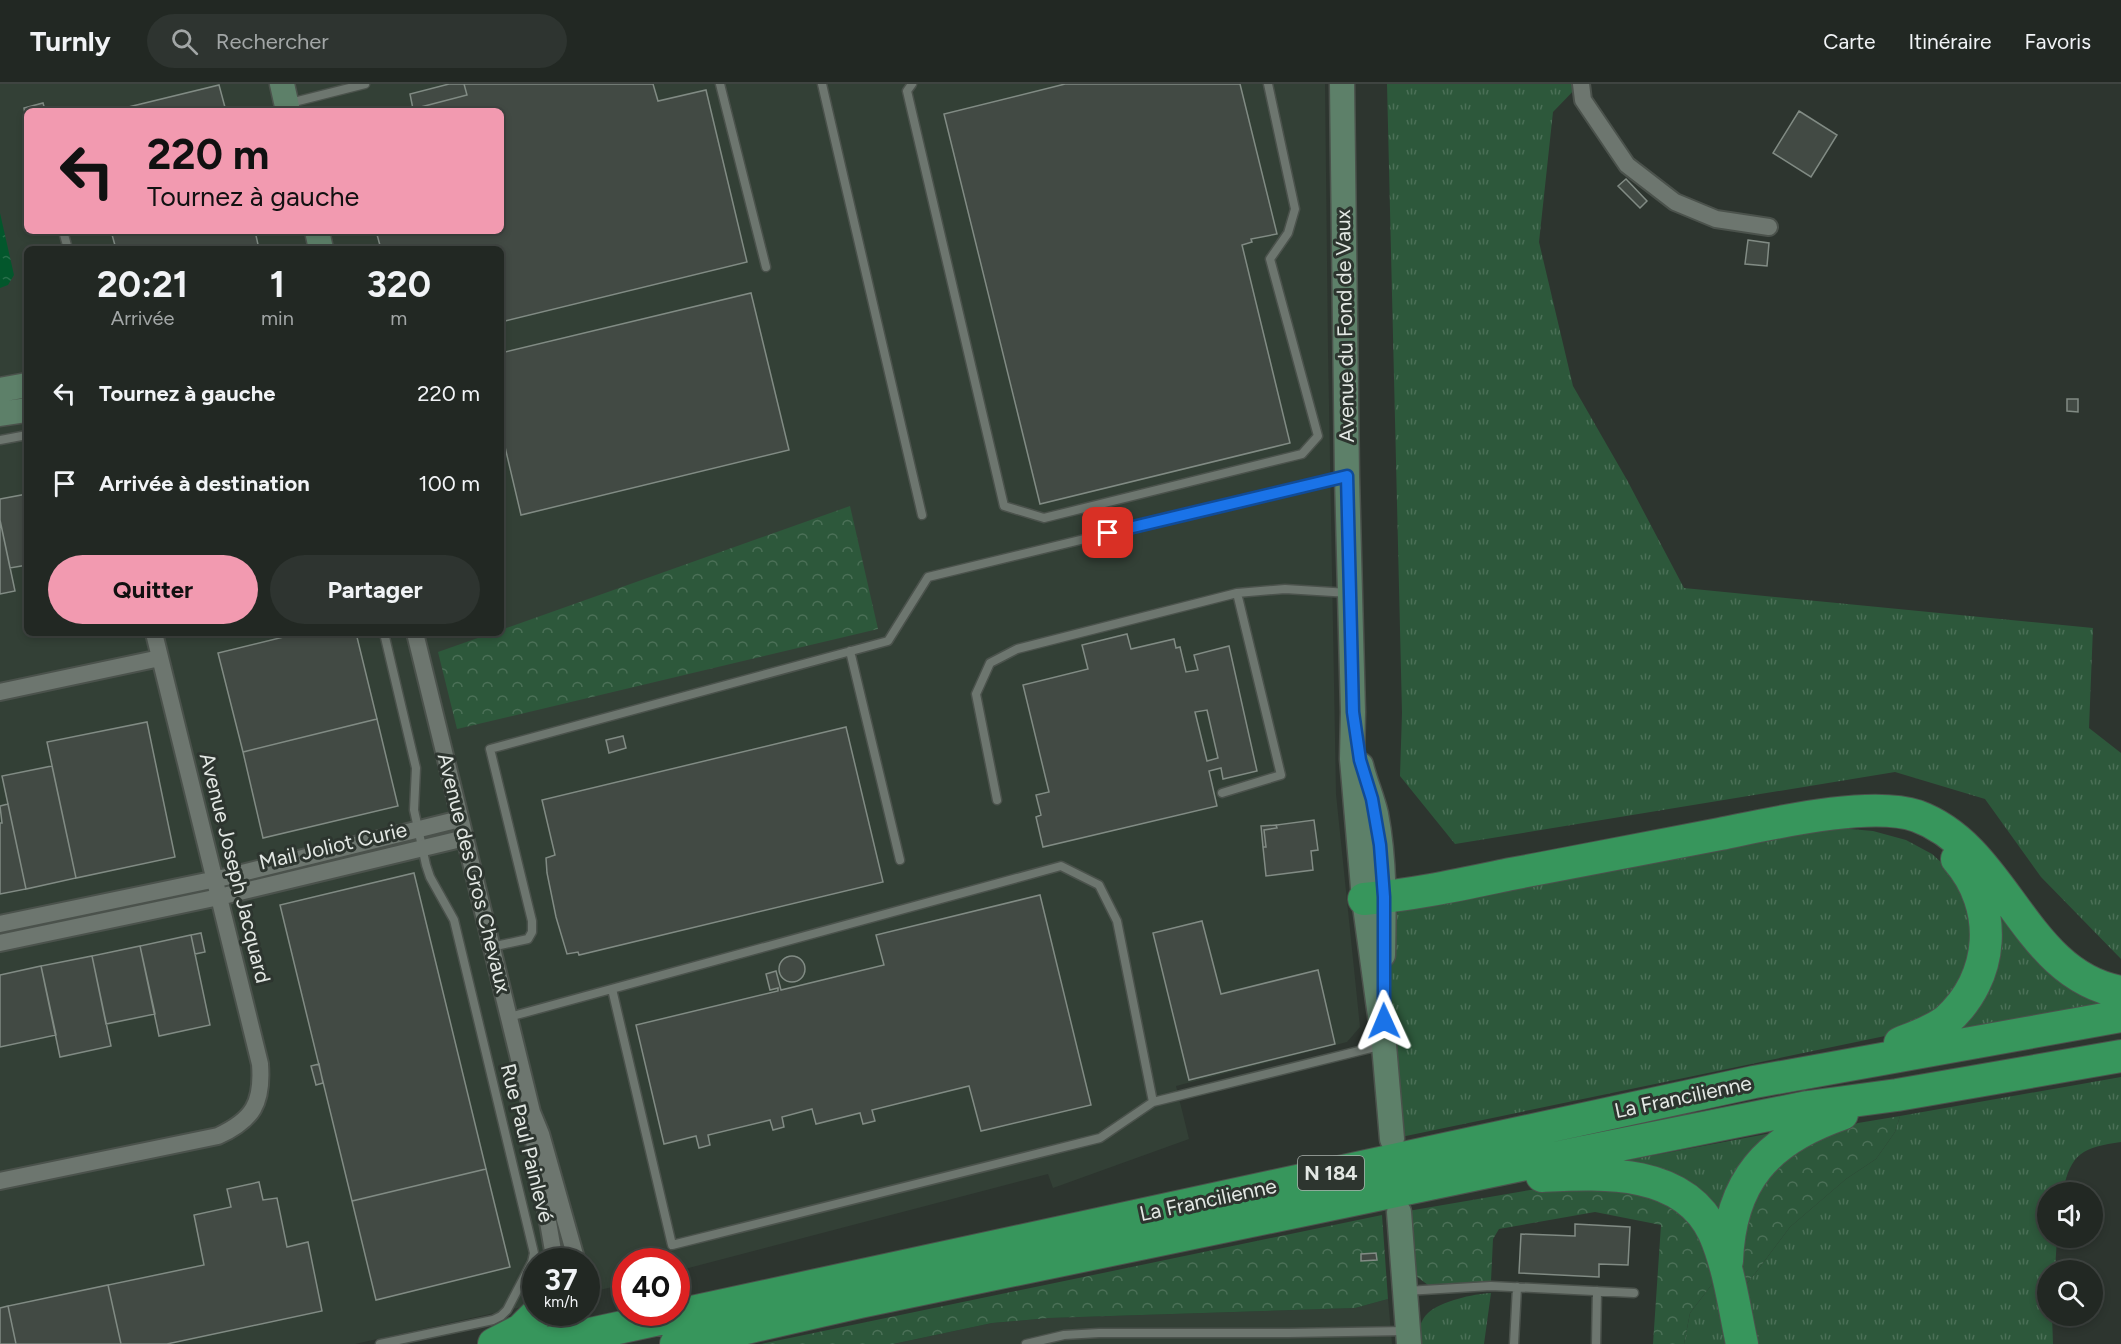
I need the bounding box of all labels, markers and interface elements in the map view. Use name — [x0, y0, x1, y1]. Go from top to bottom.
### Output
search box — [147, 14, 567, 68]
text: Turnly — [30, 24, 111, 58]
icon: search — [168, 25, 201, 58]
text: Rechercher — [216, 28, 329, 55]
text: Carte — [1823, 29, 1876, 54]
text: Itinéraire — [1909, 29, 1992, 54]
text: Favoris — [2025, 29, 2091, 54]
text: 220 m — [147, 129, 269, 180]
icon: left — [48, 132, 126, 210]
text: Tournez à gauche — [147, 180, 359, 213]
street label: Avenue du Fond de Vaux — [1330, 209, 1359, 443]
text: 20:21 — [97, 263, 188, 306]
text: 1 — [270, 263, 285, 306]
text: 320 — [367, 263, 431, 306]
text: Arrivée — [111, 306, 174, 330]
text: min — [261, 306, 294, 330]
text: m — [390, 306, 407, 330]
icon: left — [48, 377, 81, 410]
text: Tournez à gauche — [99, 380, 275, 407]
text: 220 m — [417, 380, 480, 407]
icon: arrive — [48, 467, 81, 500]
text: Arrivée à destination — [99, 470, 310, 497]
text: 100 m — [419, 470, 480, 497]
pin — [1082, 507, 1133, 558]
icon: arrive — [1091, 516, 1124, 549]
button: Quitter — [48, 555, 258, 624]
button: Partager — [270, 555, 480, 624]
street label: Avenue Joseph Jacquard — [195, 750, 276, 986]
street label: Avenue des Gros Chevaux — [433, 750, 516, 995]
street label: Mail Joliot Curie — [256, 816, 409, 875]
position arrow — [1352, 989, 1416, 1053]
street label: Rue Paul Painlevé — [496, 1061, 559, 1225]
street label: La Francilienne — [1612, 1070, 1754, 1123]
road number: N 184 — [1298, 1156, 1364, 1190]
street label: La Francilienne — [1137, 1173, 1279, 1226]
map controls — [2037, 1182, 2103, 1326]
button: sound — [2037, 1182, 2103, 1248]
speed limit sign: 40 — [612, 1248, 690, 1326]
button: search — [2037, 1260, 2103, 1326]
text: 37 — [544, 1261, 578, 1298]
text: km/h — [544, 1293, 578, 1311]

